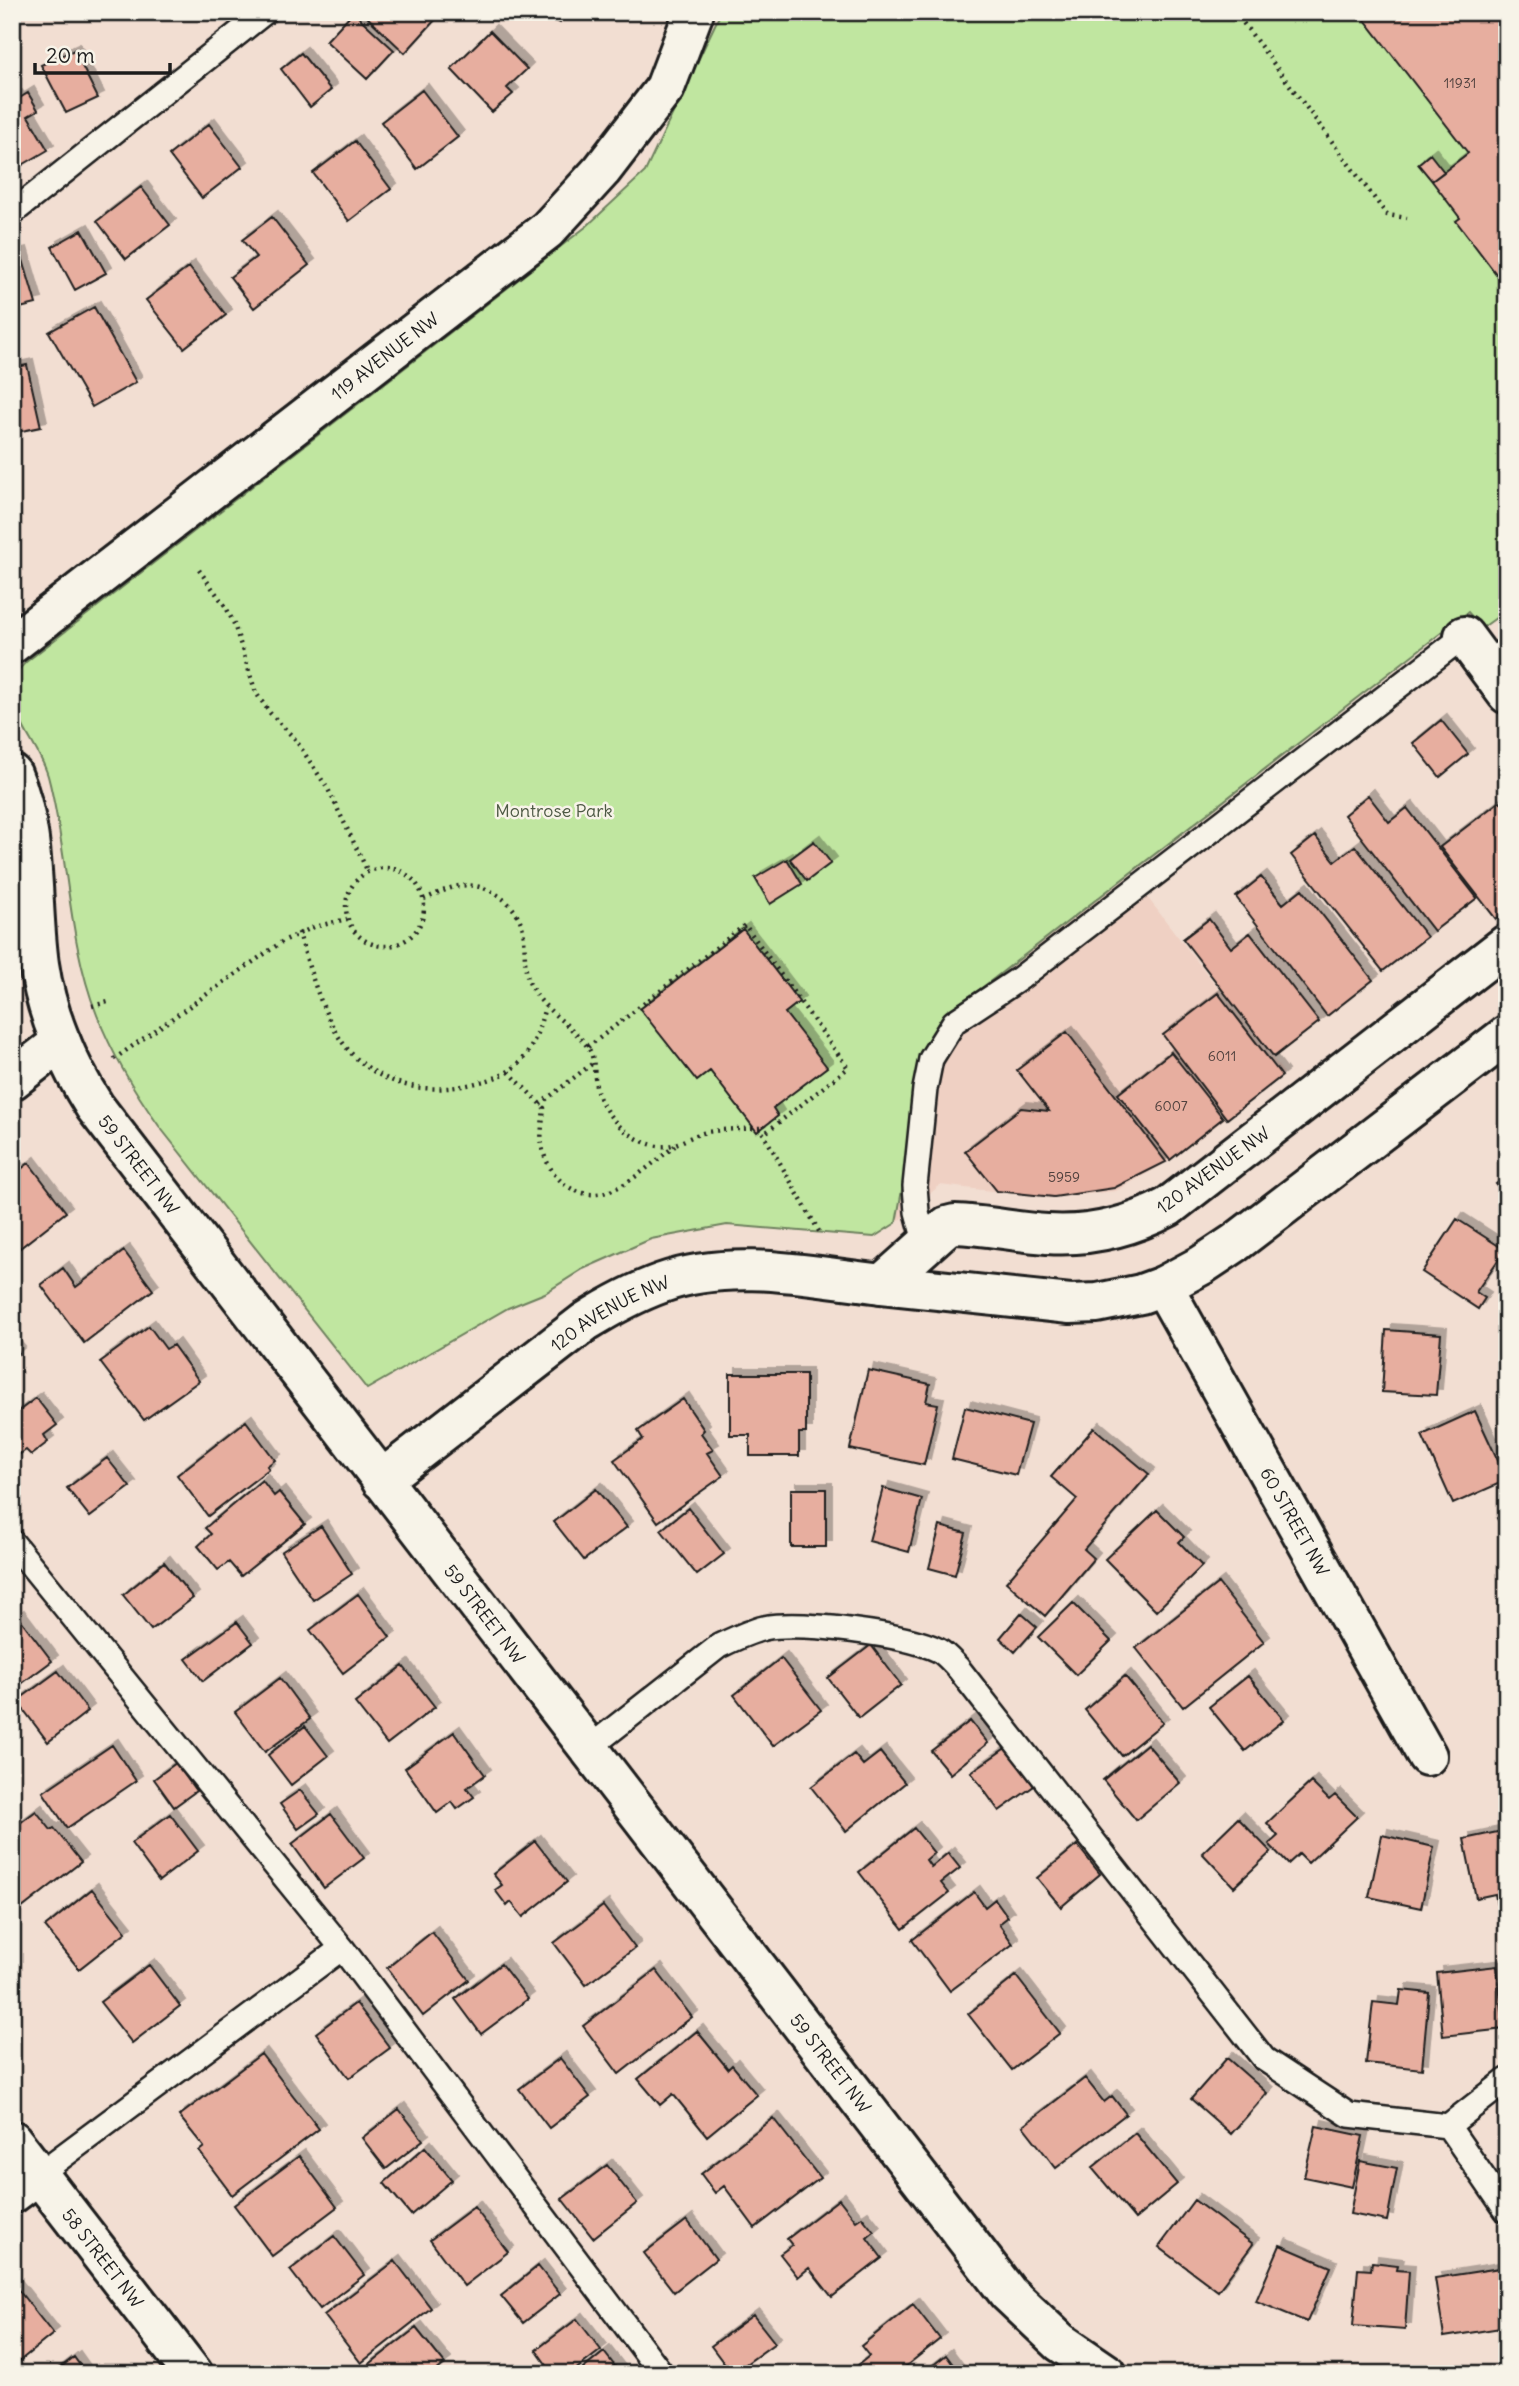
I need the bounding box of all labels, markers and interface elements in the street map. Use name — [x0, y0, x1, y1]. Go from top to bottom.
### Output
scale bar — [35, 32, 170, 76]
text: 20 m — [46, 42, 95, 69]
house number: 11931 — [1444, 74, 1476, 92]
street label: 119 AVENUE NW — [326, 307, 443, 405]
park label: Montrose Park — [495, 799, 613, 822]
house number: 6011 — [1208, 1047, 1236, 1065]
house number: 6007 — [1154, 1097, 1188, 1115]
street label: 59 STREET NW — [94, 1110, 185, 1219]
street label: 120 AVENUE NW — [1152, 1121, 1274, 1219]
house number: 5959 — [1048, 1168, 1080, 1186]
street label: 120 AVENUE NW — [545, 1270, 672, 1356]
street label: 60 STREET NW — [1256, 1463, 1335, 1580]
street label: 59 STREET NW — [440, 1559, 531, 1668]
street label: 59 STREET NW — [785, 2009, 877, 2117]
street label: 58 STREET NW — [57, 2204, 149, 2312]

